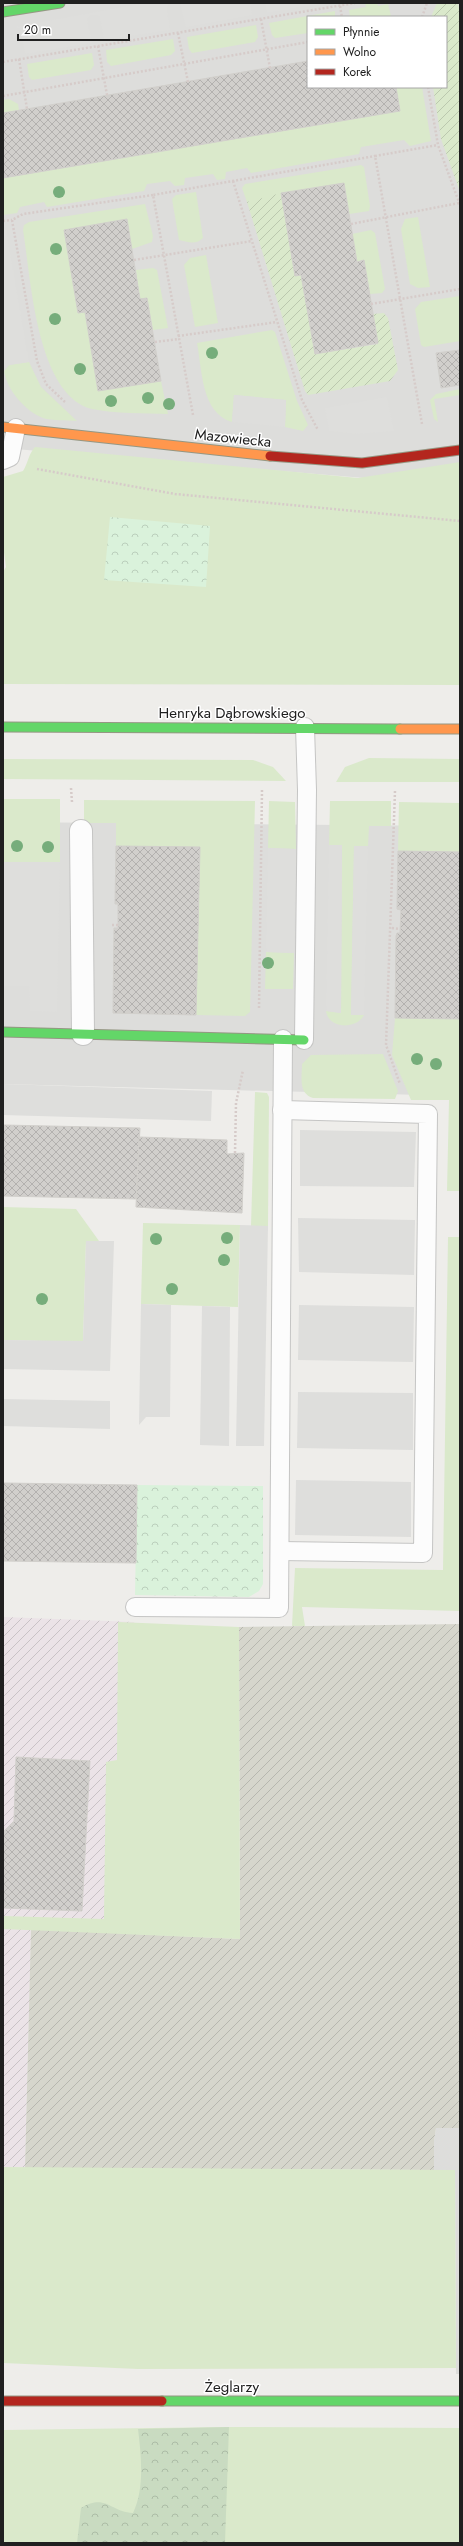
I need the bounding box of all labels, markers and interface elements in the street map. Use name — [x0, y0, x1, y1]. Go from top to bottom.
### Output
scale bar — [18, 16, 129, 42]
legend — [307, 16, 447, 88]
text: 20 m — [24, 21, 51, 39]
text: Płynnie — [343, 23, 380, 41]
text: Wolno — [343, 43, 377, 61]
text: Korek — [343, 63, 372, 81]
street label: Mazowiecka — [194, 423, 272, 453]
street label: Henryka Dąbrowskiego — [159, 702, 305, 724]
street label: Żeglarzy — [205, 2376, 260, 2398]

